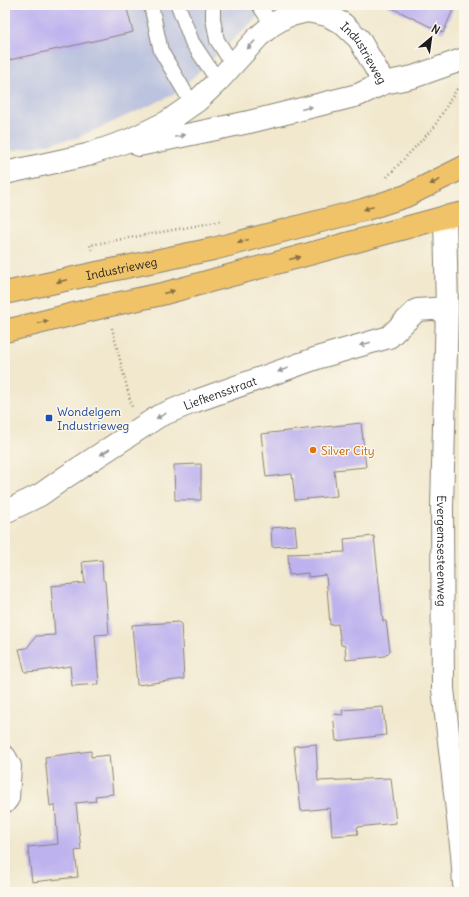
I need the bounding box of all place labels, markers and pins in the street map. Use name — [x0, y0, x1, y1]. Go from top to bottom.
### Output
place label: Wondelgem Industrieweg — [57, 404, 129, 433]
marker: Wondelgem Industrieweg — [44, 413, 54, 423]
place label: Silver City — [321, 443, 375, 458]
marker: Silver City — [308, 445, 318, 455]

